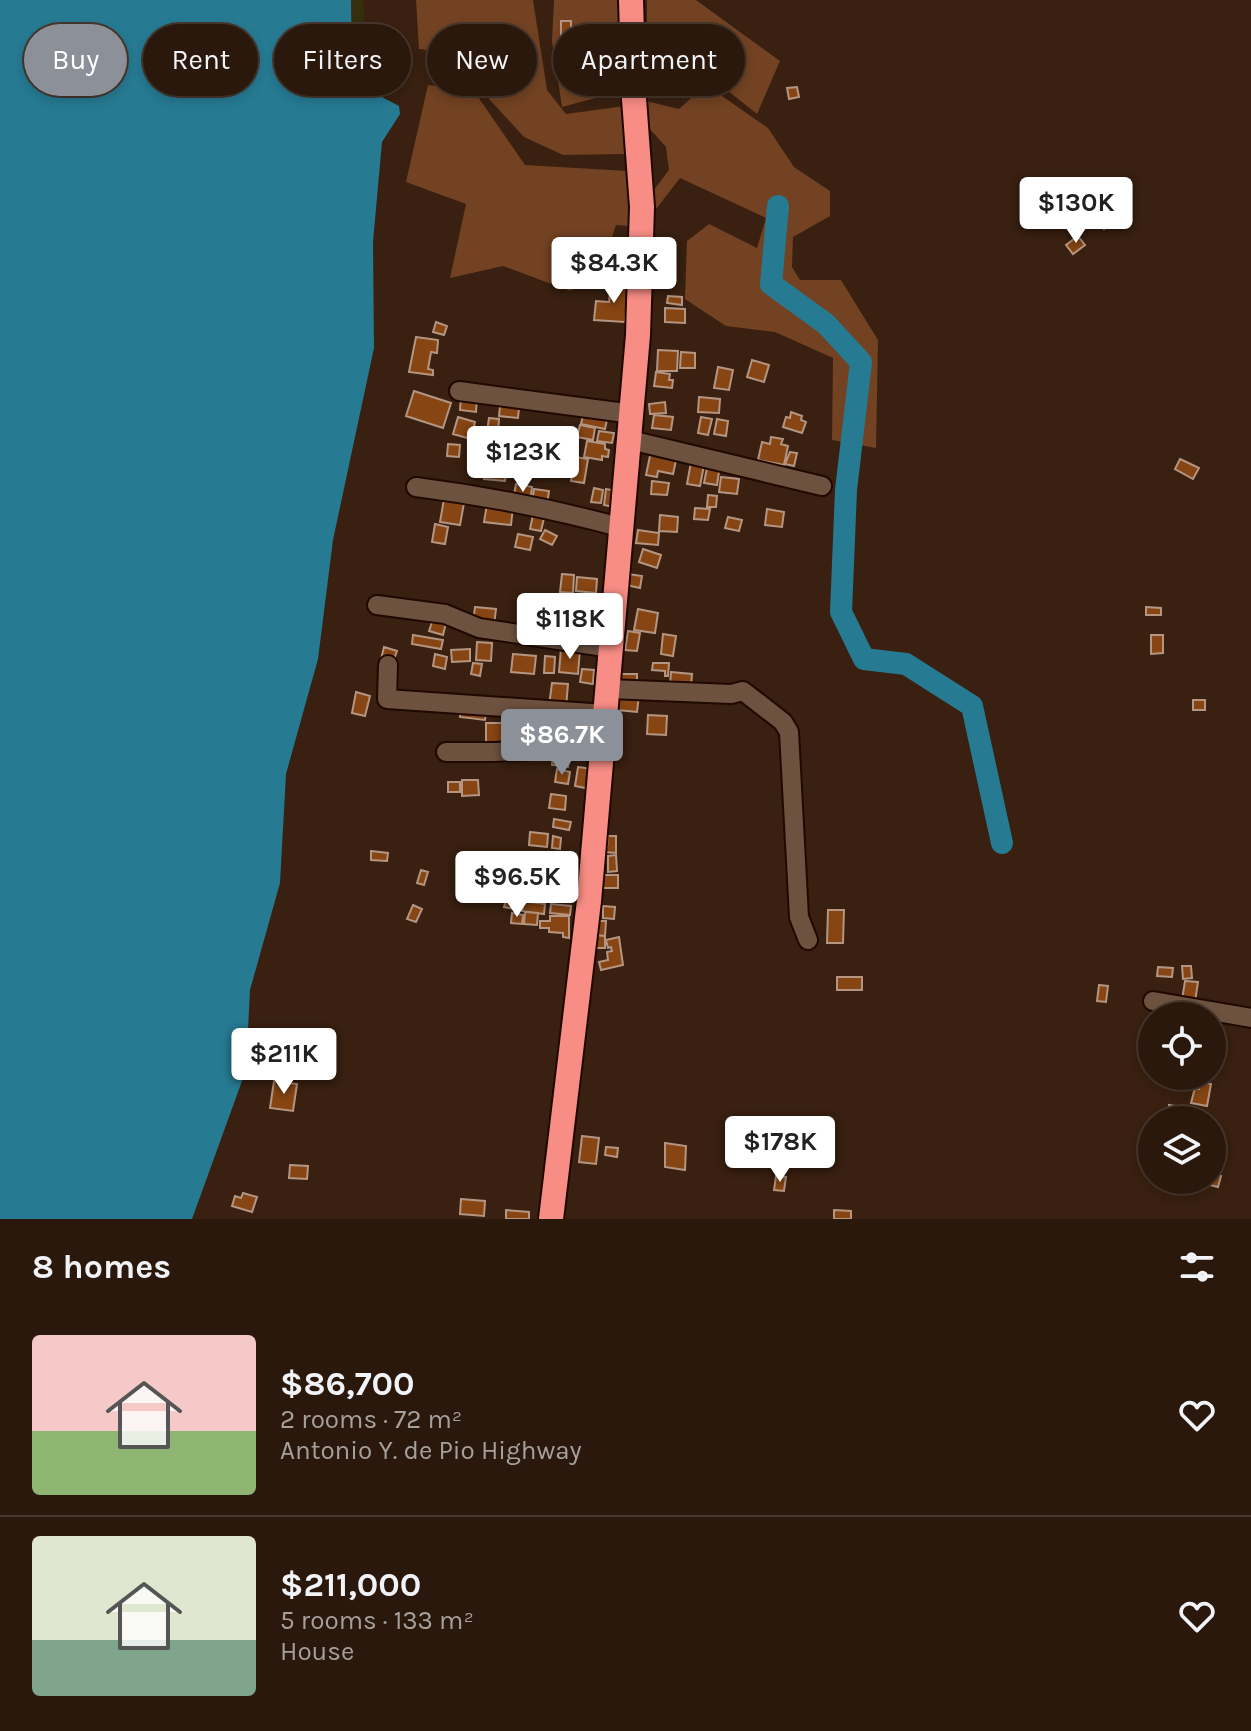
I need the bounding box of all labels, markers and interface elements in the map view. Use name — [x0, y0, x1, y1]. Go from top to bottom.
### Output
chip: Buy — [24, 24, 127, 96]
chip: Rent — [143, 24, 258, 96]
chip: Filters — [274, 24, 411, 96]
chip: New — [427, 24, 537, 96]
chip: Apartment — [553, 24, 745, 96]
pin: $130K — [1020, 177, 1132, 245]
text: $130K — [1038, 187, 1114, 218]
pin: $84.3K — [549, 237, 679, 305]
text: $84.3K — [570, 247, 658, 278]
pin: $123K — [467, 426, 579, 494]
text: $123K — [485, 436, 561, 467]
pin: $118K — [514, 593, 626, 661]
text: $118K — [535, 603, 605, 634]
pin: $86.7K — [497, 709, 627, 777]
text: $86.7K — [519, 719, 605, 750]
pin: $96.5K — [452, 851, 582, 919]
text: $96.5K — [473, 861, 561, 892]
map controls — [1138, 1002, 1226, 1194]
button: locate — [1138, 1002, 1226, 1090]
pin: $211K — [228, 1028, 340, 1096]
text: $211K — [249, 1038, 319, 1069]
button: layers — [1138, 1106, 1226, 1194]
pin: $178K — [724, 1116, 836, 1184]
text: $178K — [743, 1126, 817, 1157]
icon: filters — [1175, 1245, 1219, 1289]
text: 8 homes — [32, 1247, 171, 1287]
text: $86,700 — [280, 1364, 415, 1404]
icon: home — [96, 1367, 192, 1463]
icon: heart — [1175, 1393, 1219, 1437]
text: 2 rooms · 72 m² — [280, 1404, 462, 1435]
text: Antonio Y. de Pio Highway — [280, 1435, 582, 1466]
text: $211,000 — [280, 1565, 421, 1605]
icon: home — [96, 1568, 192, 1664]
icon: heart — [1175, 1594, 1219, 1638]
text: 5 rooms · 133 m² — [280, 1605, 474, 1636]
text: House — [280, 1636, 354, 1667]

